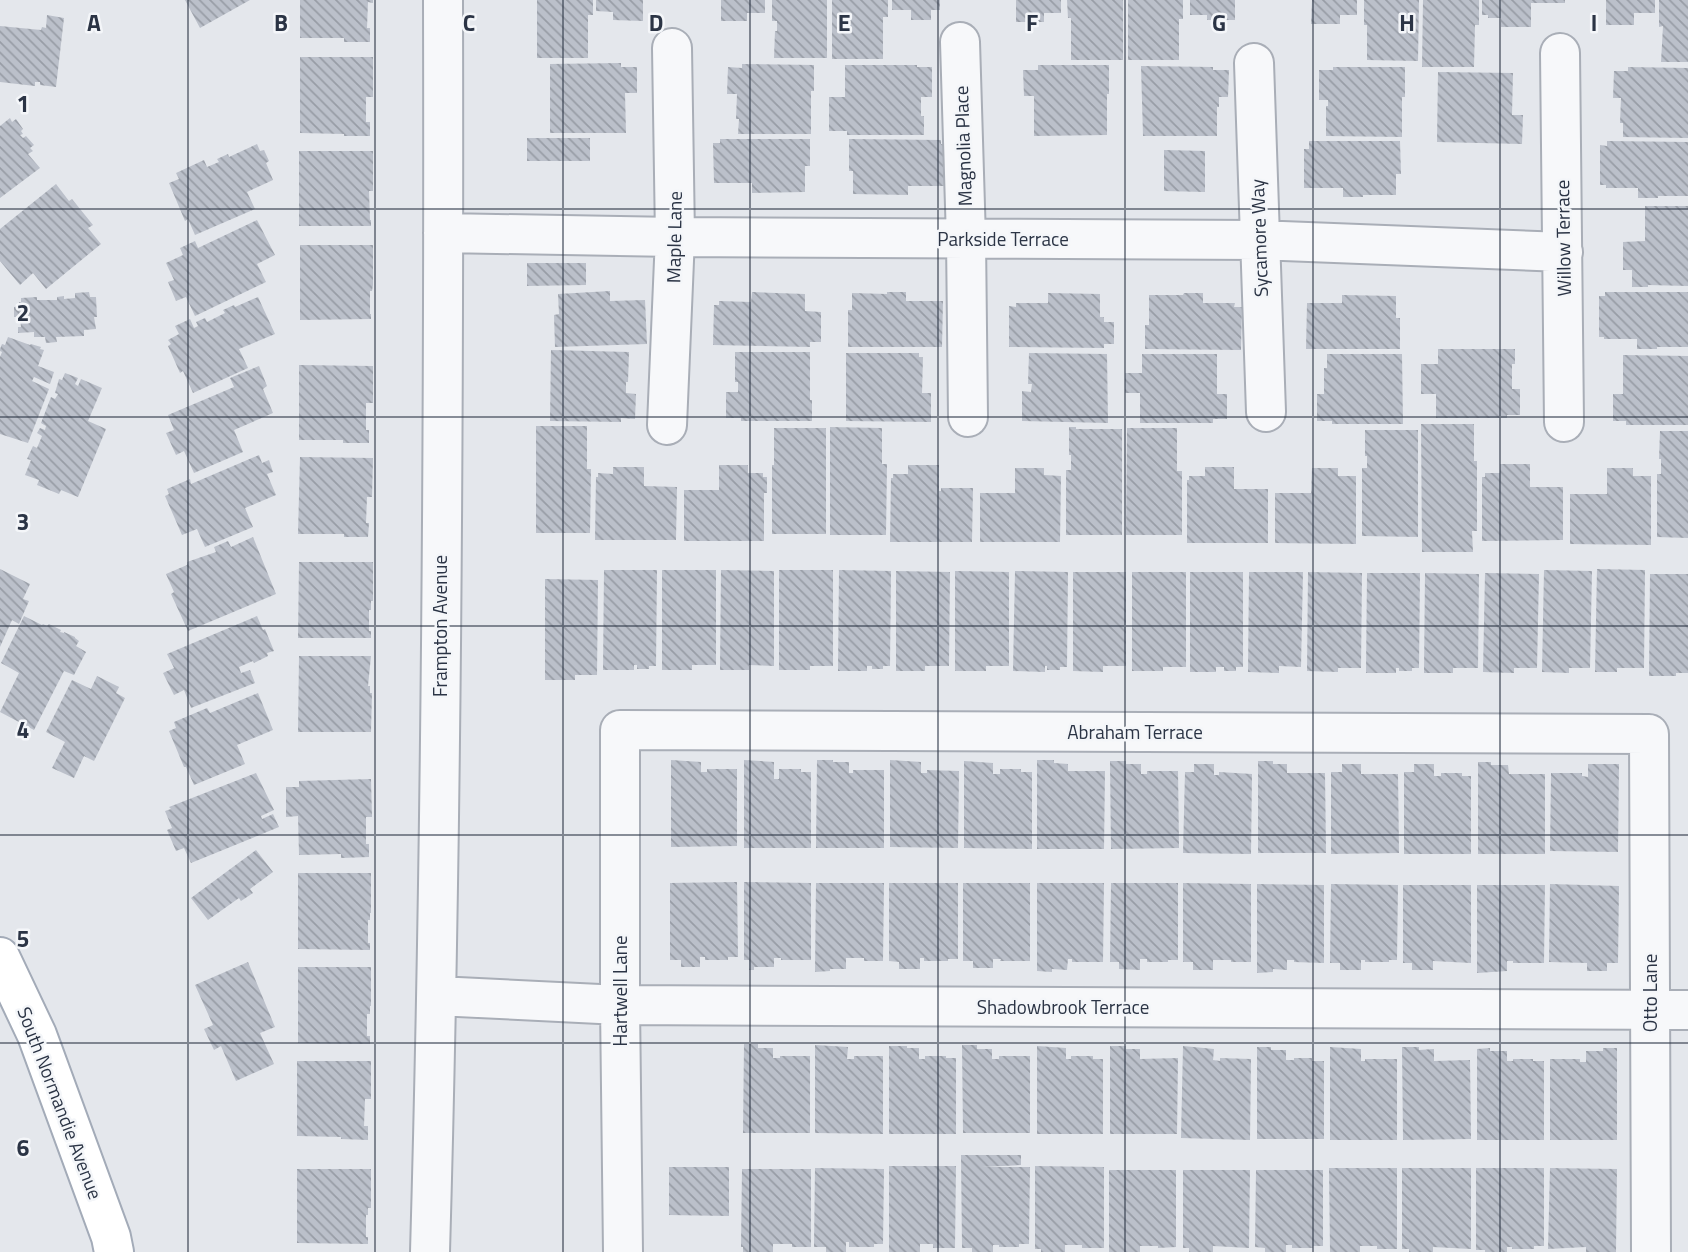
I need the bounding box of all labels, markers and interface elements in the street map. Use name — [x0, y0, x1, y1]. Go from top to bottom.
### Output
text: A — [87, 5, 101, 40]
text: B — [274, 5, 288, 40]
text: C — [463, 5, 475, 40]
text: D — [649, 5, 663, 40]
text: E — [838, 5, 850, 40]
text: F — [1026, 5, 1038, 40]
text: G — [1212, 5, 1226, 40]
text: H — [1399, 5, 1415, 40]
text: I — [1591, 5, 1597, 40]
street label: Magnolia Place — [946, 85, 979, 207]
text: 1 — [17, 86, 29, 121]
street label: Sycamore Way — [1242, 178, 1275, 298]
street label: Willow Terrace — [1547, 179, 1578, 297]
street label: Maple Lane — [658, 191, 689, 283]
street label: Parkside Terrace — [937, 224, 1069, 253]
text: 2 — [17, 295, 29, 330]
text: 3 — [17, 504, 29, 539]
street label: Frampton Avenue — [425, 555, 454, 697]
text: 4 — [17, 712, 29, 747]
street label: Abraham Terrace — [1067, 717, 1203, 746]
text: 5 — [17, 921, 29, 956]
street label: Hartwell Lane — [605, 936, 634, 1046]
street label: Otto Lane — [1635, 954, 1664, 1032]
street label: Shadowbrook Terrace — [977, 992, 1149, 1021]
street label: South Normandie Avenue — [10, 1002, 111, 1203]
text: 6 — [17, 1130, 30, 1165]

